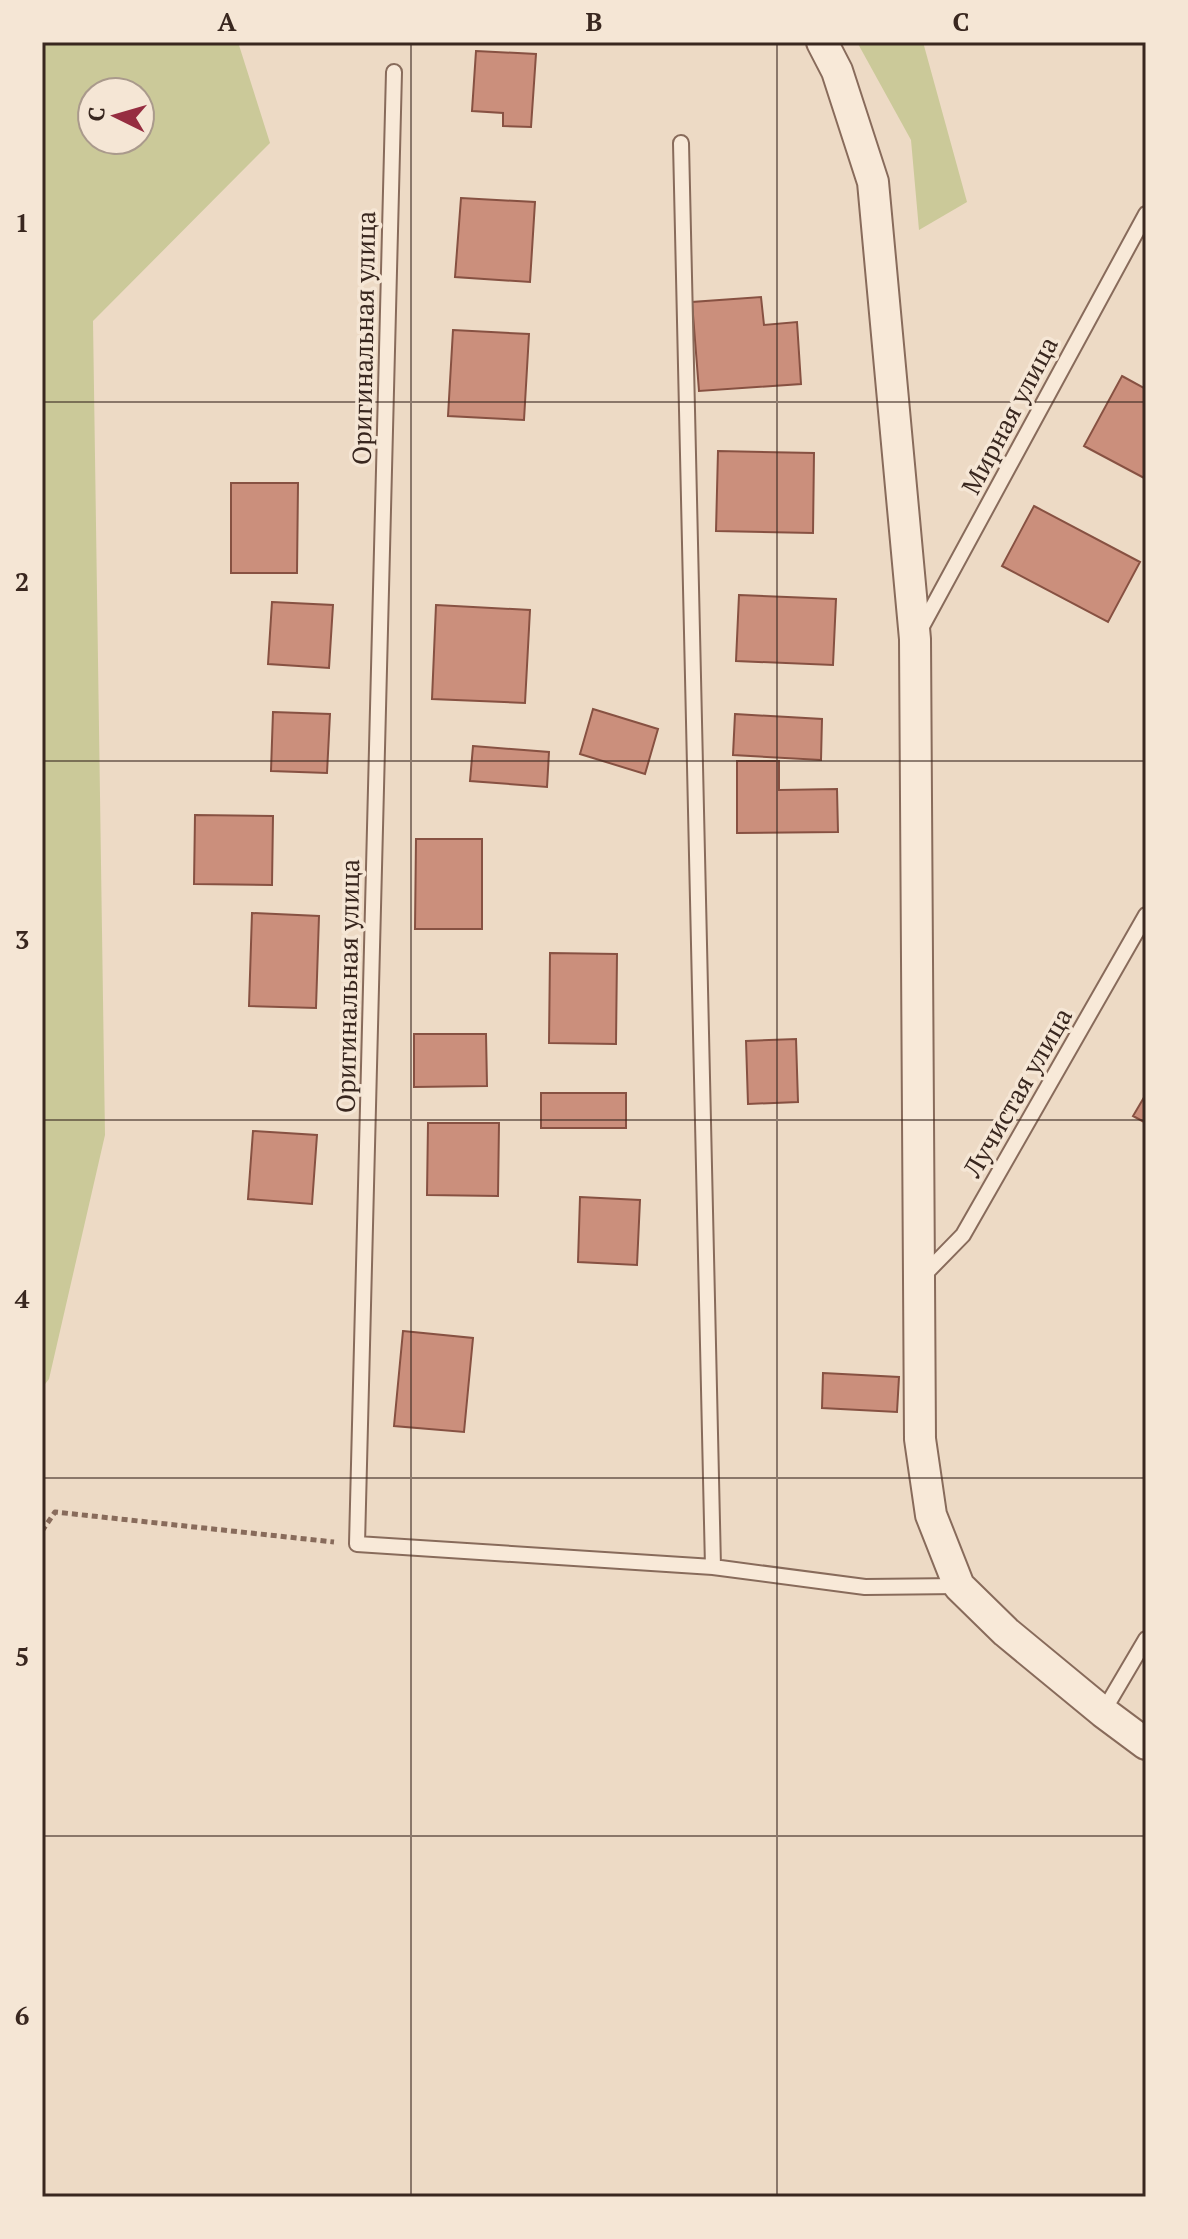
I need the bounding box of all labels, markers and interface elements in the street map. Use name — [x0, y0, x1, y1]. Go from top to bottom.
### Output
text: A — [218, 4, 237, 38]
text: B — [586, 4, 602, 38]
text: C — [953, 4, 969, 38]
north arrow — [76, 76, 156, 156]
text: С — [81, 106, 111, 123]
text: 1 — [15, 205, 29, 239]
street label: Оригинальная улица — [344, 211, 382, 465]
street label: Мирная улица — [953, 330, 1065, 500]
text: 2 — [15, 564, 29, 598]
street label: Оригинальная улица — [328, 859, 366, 1113]
text: 3 — [15, 922, 29, 956]
street label: Лучистая улица — [954, 1001, 1079, 1184]
text: 4 — [15, 1281, 30, 1315]
text: 5 — [15, 1639, 29, 1673]
text: 6 — [15, 1998, 29, 2032]

